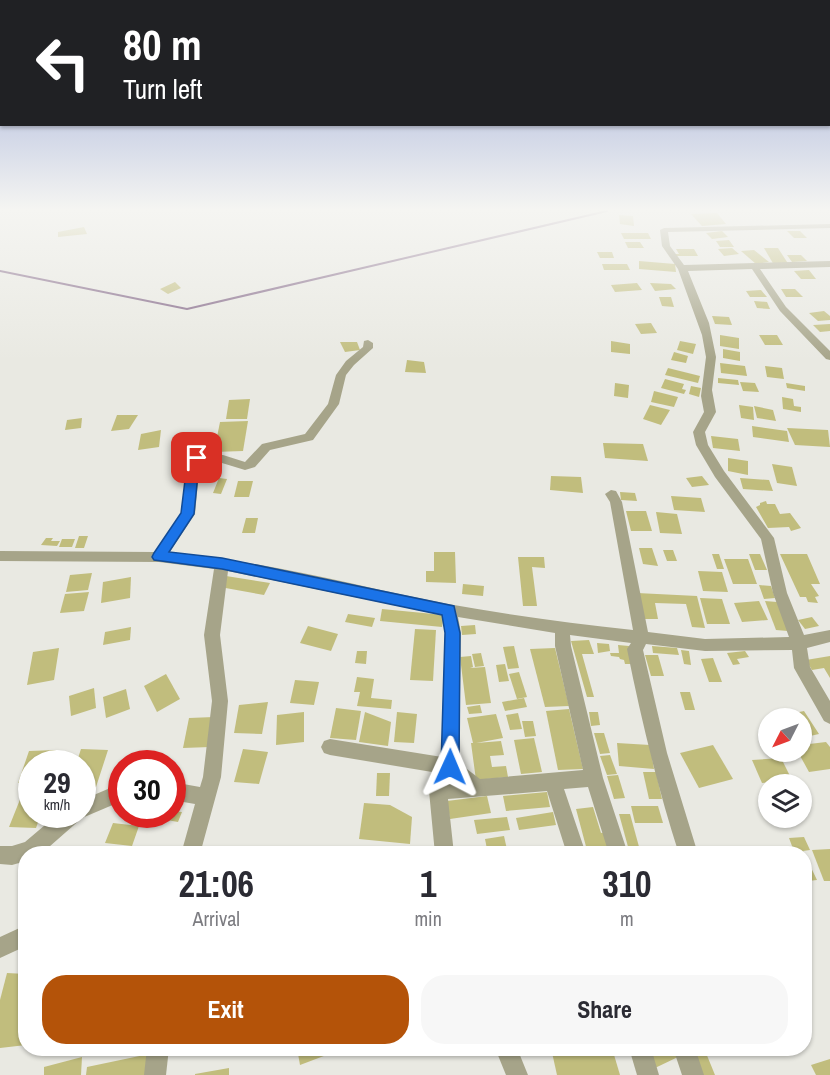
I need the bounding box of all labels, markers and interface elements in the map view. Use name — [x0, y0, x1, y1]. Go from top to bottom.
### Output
text: 80 m — [123, 17, 202, 73]
icon: left — [24, 24, 102, 102]
text: Turn left — [123, 71, 202, 107]
pin — [171, 432, 222, 483]
icon: arrive — [180, 441, 213, 474]
north arrow — [758, 708, 812, 762]
map controls — [758, 708, 812, 828]
position arrow — [418, 735, 482, 799]
speed limit sign: 30 — [108, 750, 186, 828]
text: 29 — [43, 762, 71, 802]
button: layers — [758, 774, 812, 828]
text: km/h — [44, 794, 70, 815]
text: 21:06 — [178, 860, 254, 908]
text: 1 — [420, 860, 436, 908]
text: 310 — [602, 860, 652, 908]
text: Arrival — [193, 905, 240, 932]
text: min — [414, 905, 442, 932]
text: m — [620, 905, 634, 932]
button: Exit — [42, 975, 409, 1044]
button: Share — [421, 975, 788, 1044]

